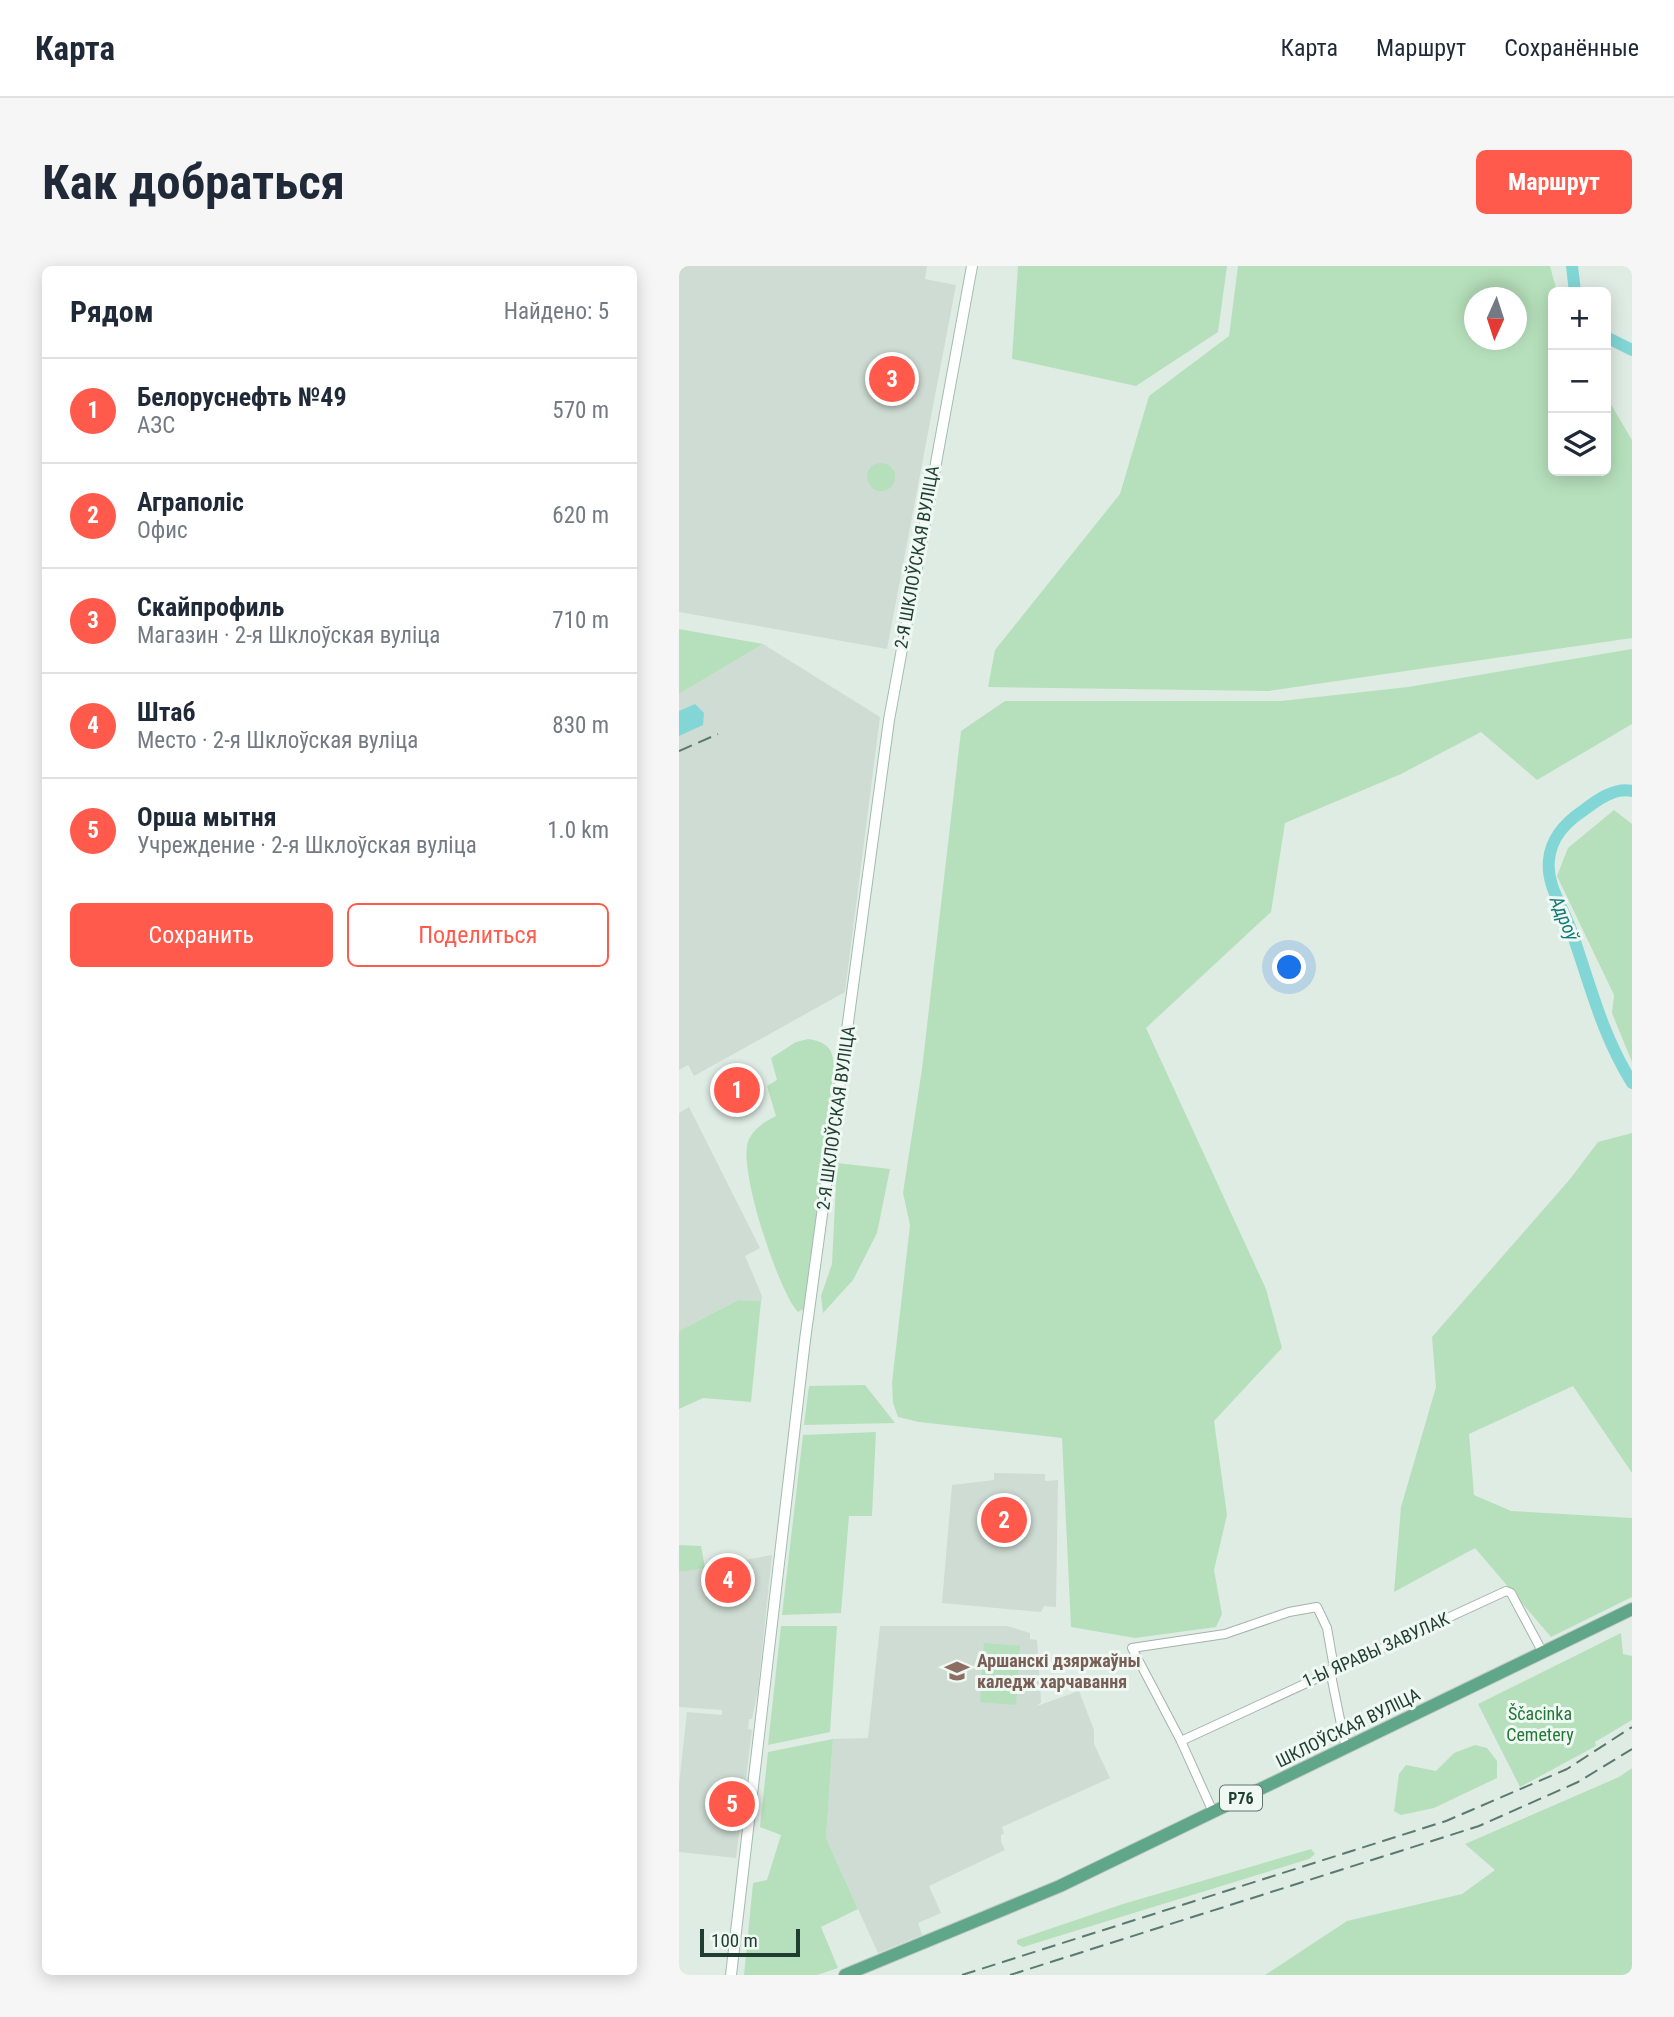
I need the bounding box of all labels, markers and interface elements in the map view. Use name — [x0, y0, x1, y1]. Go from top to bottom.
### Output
text: Карта — [35, 29, 115, 68]
text: Карта — [1281, 34, 1338, 62]
text: Маршрут — [1376, 34, 1466, 62]
text: Сохранённые — [1504, 34, 1639, 62]
button: Маршрут — [1476, 150, 1632, 214]
text: Как добраться — [42, 154, 345, 211]
north arrow — [1464, 287, 1527, 350]
map controls — [1548, 287, 1611, 476]
button: + — [1548, 287, 1611, 350]
text: Рядом — [70, 294, 154, 329]
text: Найдено: 5 — [504, 298, 609, 325]
button: − — [1548, 350, 1611, 413]
pin: 3 — [869, 353, 915, 405]
text: Белоруснефть №49 — [137, 382, 347, 412]
text: 1 — [87, 397, 99, 424]
text: 570 m — [552, 397, 609, 424]
text: АЗС — [137, 412, 175, 439]
button: layers — [1548, 413, 1611, 476]
street label: 2-Я ШКЛОЎСКАЯ ВУЛІЦА — [890, 463, 943, 650]
text: Аграполіс — [137, 487, 244, 517]
text: 2 — [87, 502, 99, 529]
text: 620 m — [552, 502, 609, 529]
text: Офис — [137, 517, 188, 544]
text: Скайпрофиль — [137, 592, 284, 622]
text: 3 — [87, 607, 99, 634]
text: 710 m — [552, 607, 609, 634]
text: Магазин · 2-я Шклоўская вуліца — [137, 622, 440, 649]
text: Штаб — [137, 697, 196, 727]
text: 4 — [87, 712, 99, 739]
text: 830 m — [552, 712, 609, 739]
text: Место · 2-я Шклоўская вуліца — [137, 727, 418, 754]
text: Орша мытня — [137, 802, 276, 832]
text: 5 — [87, 817, 99, 844]
text: 1.0 km — [547, 817, 609, 844]
text: Учреждение · 2-я Шклоўская вуліца — [137, 832, 477, 859]
water label: Адроў — [1545, 891, 1585, 945]
button: Сохранить — [70, 903, 333, 967]
button: Поделиться — [347, 903, 609, 967]
your location — [1272, 950, 1306, 984]
street label: 2-Я ШКЛОЎСКАЯ ВУЛІЦА — [812, 1024, 859, 1211]
pin: 1 — [714, 1064, 760, 1116]
pin: 2 — [981, 1494, 1027, 1546]
pin: 4 — [705, 1554, 751, 1606]
street label: 1-Ы ЯРАВЫ ЗАВУЛАК — [1299, 1608, 1452, 1691]
place label: Аршанскі дзяржаўны каледж харчавання — [977, 1650, 1141, 1692]
school or university icon: Аршанскі дзяржаўны каледж харчавання — [943, 1657, 971, 1685]
street label: ШКЛОЎСКАЯ ВУЛІЦА — [1272, 1683, 1424, 1772]
park label: Ščacinka Cemetery — [1506, 1703, 1574, 1745]
pin: 5 — [709, 1778, 755, 1830]
road number: Р76 — [1220, 1786, 1262, 1810]
scale bar — [700, 1926, 800, 1958]
text: 100 m — [711, 1929, 758, 1952]

